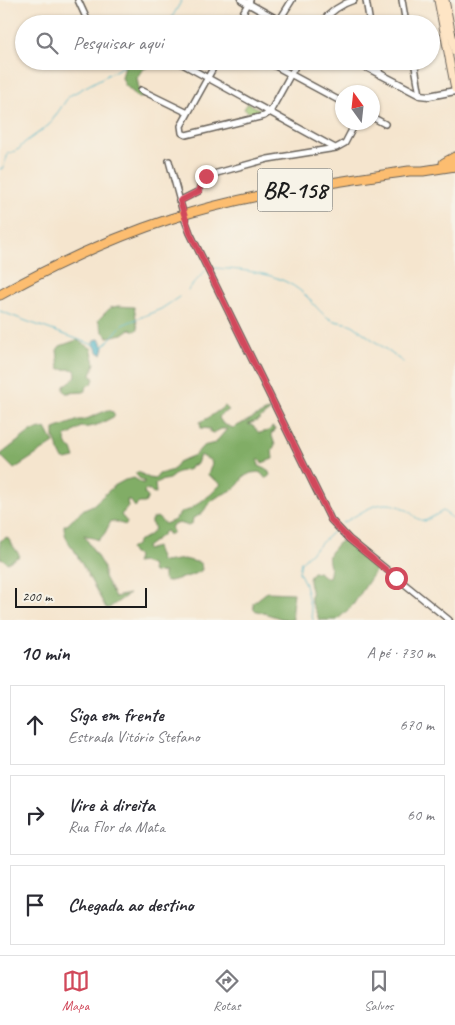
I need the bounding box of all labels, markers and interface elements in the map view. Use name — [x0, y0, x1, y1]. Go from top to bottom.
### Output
search box — [15, 15, 440, 70]
icon: search — [33, 29, 61, 57]
text: Pesquisar aqui — [73, 31, 163, 55]
north arrow — [335, 85, 380, 130]
route end — [195, 165, 218, 188]
road number: BR-158 — [258, 168, 332, 212]
route start — [385, 567, 408, 590]
scale bar — [15, 585, 148, 608]
text: 200 m — [22, 588, 52, 605]
text: 10 min — [20, 640, 70, 666]
text: A pé · 730 m — [367, 643, 435, 663]
text: Siga em frente — [68, 703, 164, 727]
icon: ahead — [21, 711, 49, 739]
text: 670 m — [400, 715, 434, 735]
text: Estrada Vitório Stefano — [68, 727, 199, 747]
text: Vire à direita — [68, 793, 155, 817]
icon: right — [21, 801, 49, 829]
text: 60 m — [407, 805, 434, 825]
text: Rua Flor da Mata — [68, 817, 165, 837]
icon: arrive — [21, 891, 49, 919]
text: Chegada ao destino — [68, 893, 194, 917]
tab: Mapa — [62, 967, 90, 1014]
tab: Rotas — [213, 967, 241, 1014]
tab: Salvos — [364, 967, 393, 1014]

